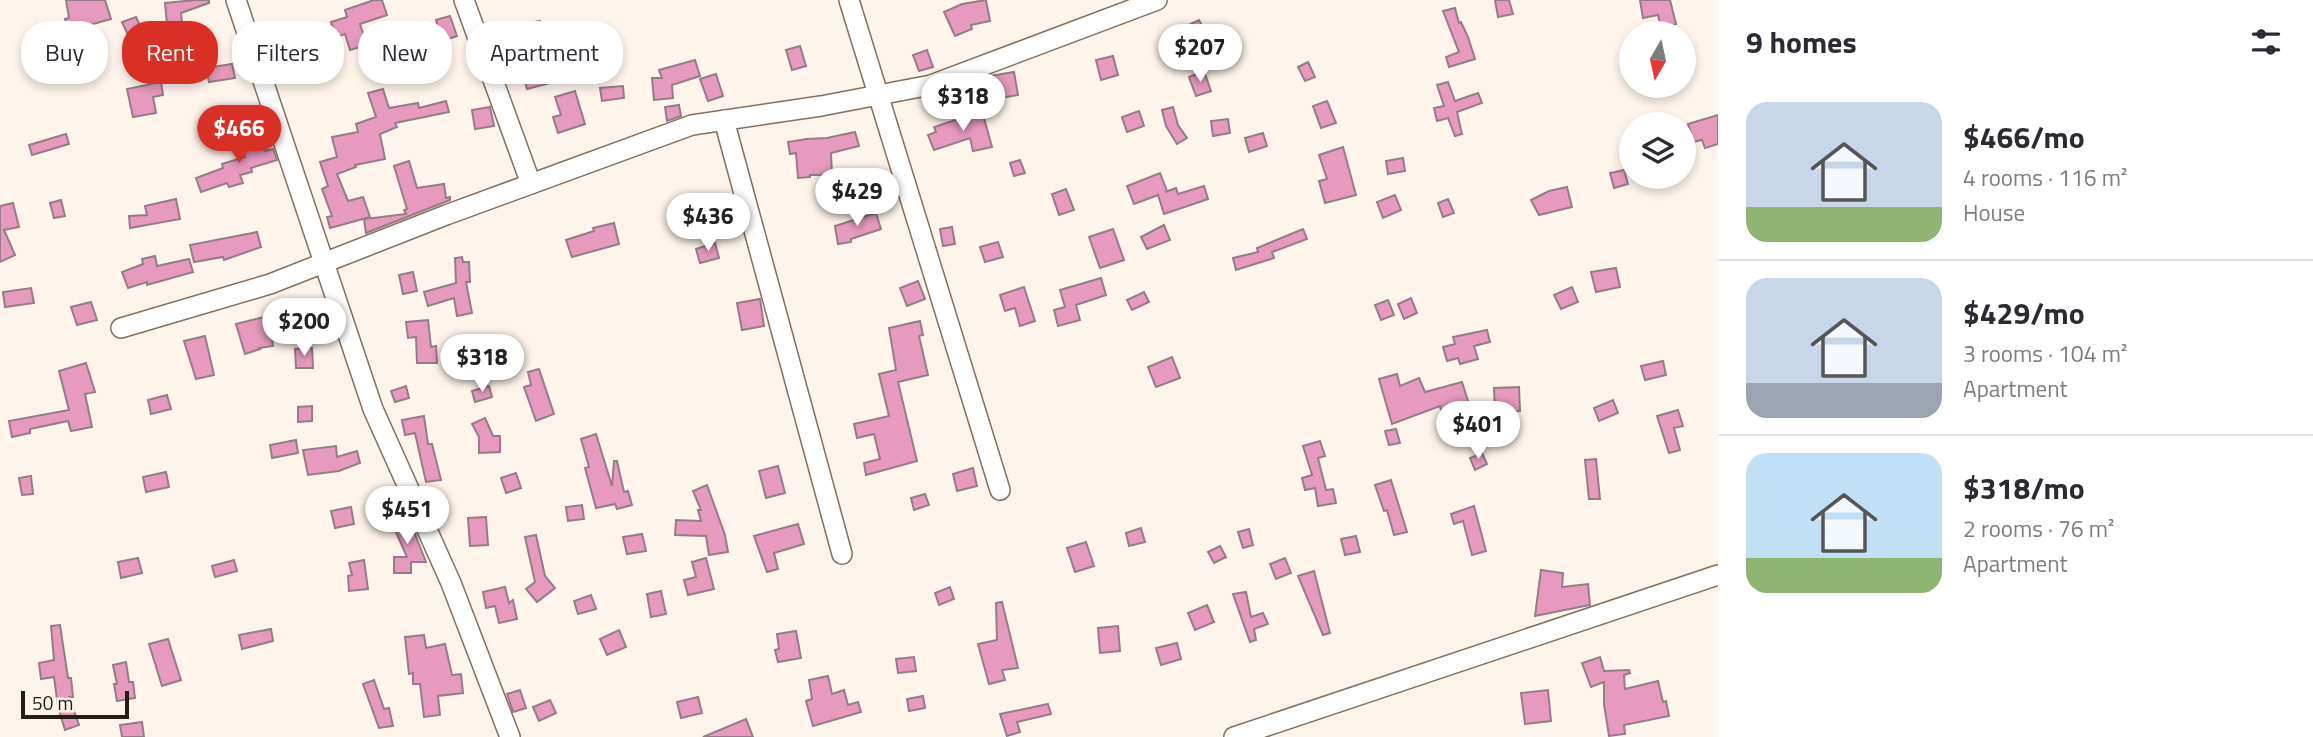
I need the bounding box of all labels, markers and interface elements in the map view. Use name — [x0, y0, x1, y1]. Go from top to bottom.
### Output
text: 9 homes — [1746, 19, 1857, 65]
chip: Buy — [21, 21, 108, 84]
chip: Rent — [122, 21, 218, 84]
chip: Filters — [232, 21, 344, 84]
chip: New — [358, 21, 452, 84]
chip: Apartment — [466, 21, 623, 84]
north arrow — [1619, 21, 1696, 98]
map controls — [1619, 21, 1696, 189]
icon: filters — [2247, 23, 2285, 61]
pin: $207 — [1159, 24, 1241, 84]
text: $207 — [1174, 29, 1226, 64]
pin: $318 — [922, 74, 1004, 133]
text: $318 — [937, 78, 989, 113]
pin: $466 — [198, 106, 280, 165]
text: $466 — [213, 110, 265, 145]
button: layers — [1619, 112, 1696, 189]
text: $466/mo — [1963, 114, 2085, 160]
icon: home — [1802, 130, 1886, 214]
text: 4 rooms · 116 m² — [1963, 160, 2127, 195]
pin: $429 — [816, 168, 898, 228]
text: $429 — [831, 173, 883, 208]
pin: $436 — [667, 194, 749, 253]
text: House — [1963, 195, 2025, 230]
text: $436 — [682, 198, 734, 233]
text: $429/mo — [1963, 290, 2085, 336]
pin: $200 — [263, 298, 345, 358]
text: $200 — [278, 303, 330, 338]
icon: home — [1802, 306, 1886, 390]
pin: $318 — [441, 334, 523, 394]
text: 3 rooms · 104 m² — [1963, 336, 2127, 371]
text: $318 — [456, 339, 508, 374]
text: Apartment — [1963, 371, 2068, 406]
pin: $401 — [1437, 402, 1519, 461]
text: $401 — [1452, 406, 1504, 441]
text: $318/mo — [1963, 465, 2085, 511]
icon: home — [1802, 481, 1886, 565]
pin: $451 — [366, 486, 448, 546]
text: $451 — [381, 491, 433, 526]
text: 2 rooms · 76 m² — [1963, 511, 2114, 546]
text: Apartment — [1963, 546, 2068, 581]
scale bar — [21, 688, 130, 720]
text: 50 m — [32, 688, 73, 717]

